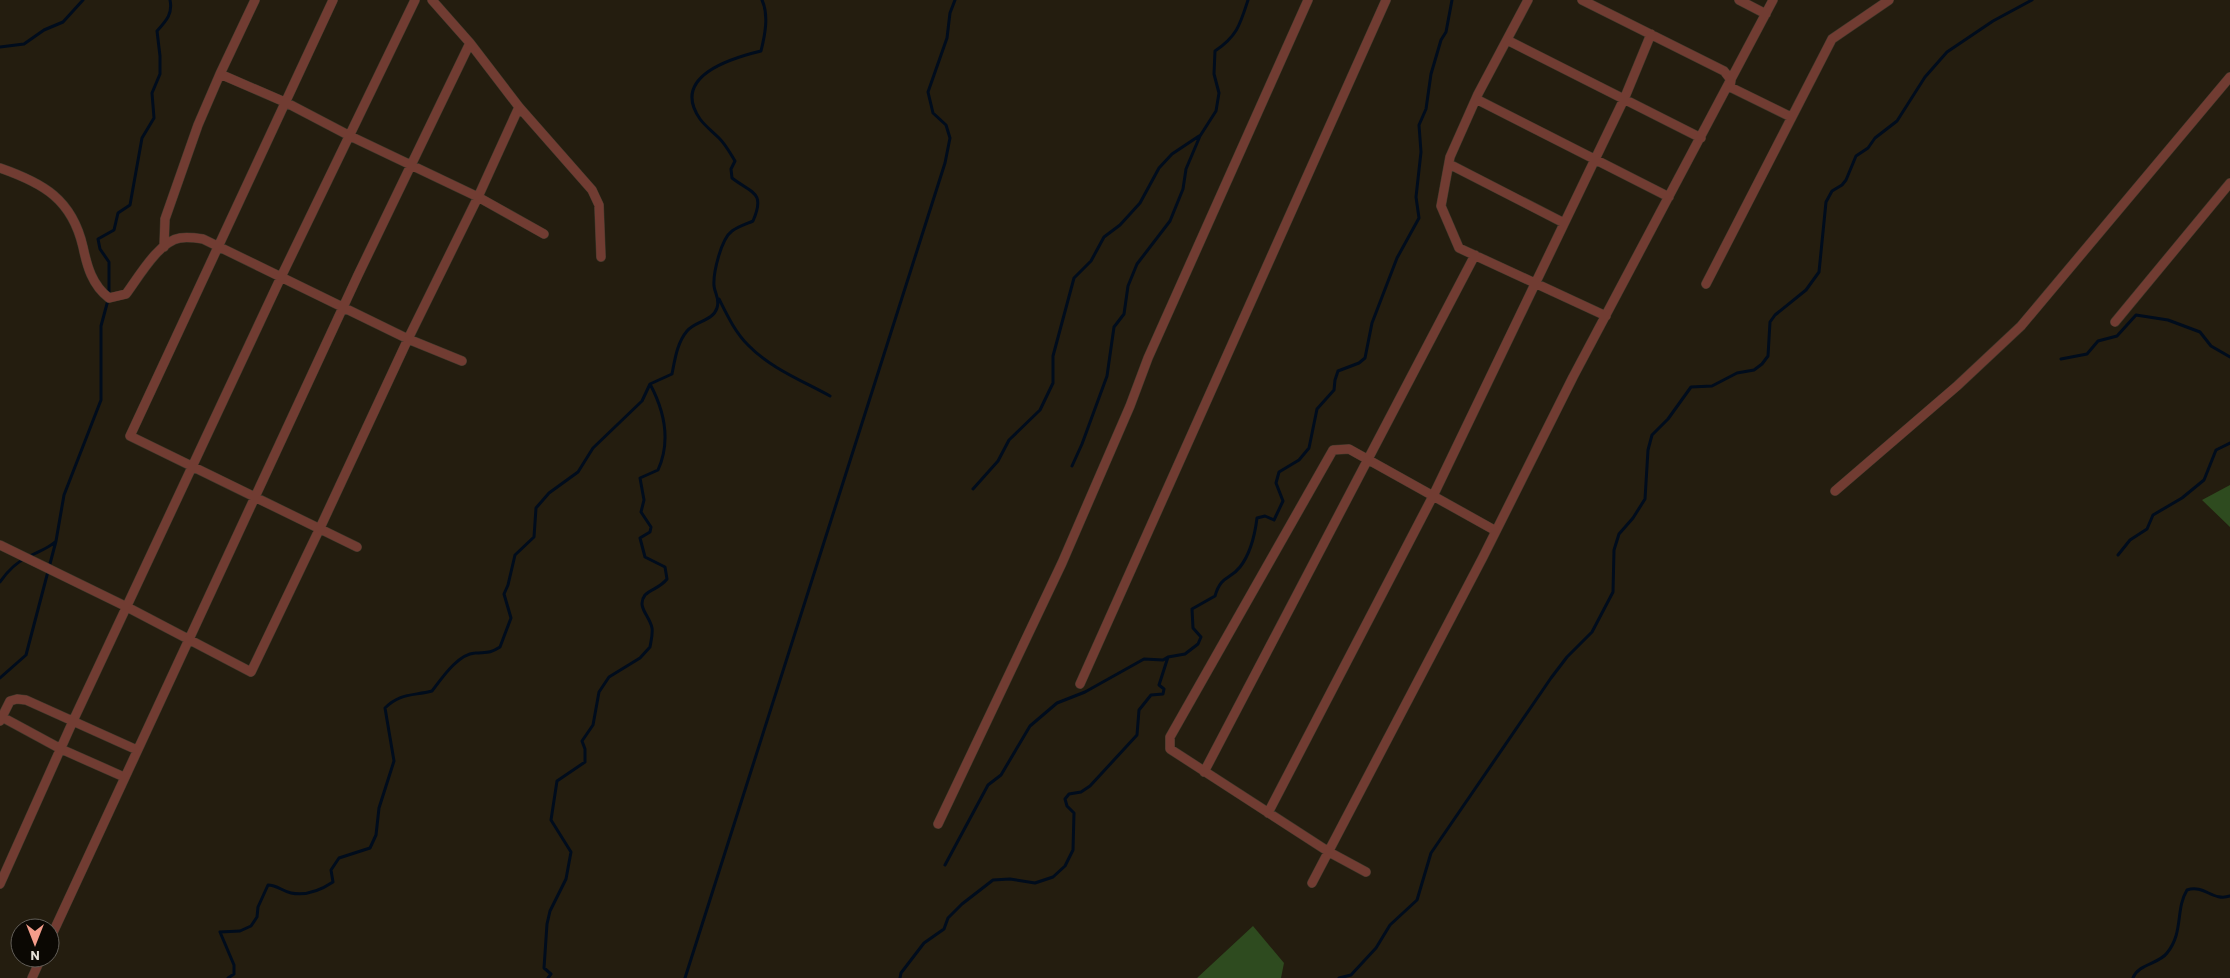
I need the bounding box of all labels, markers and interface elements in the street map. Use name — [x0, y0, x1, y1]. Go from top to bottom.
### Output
north arrow — [10, 918, 60, 968]
text: N — [30, 948, 40, 965]

